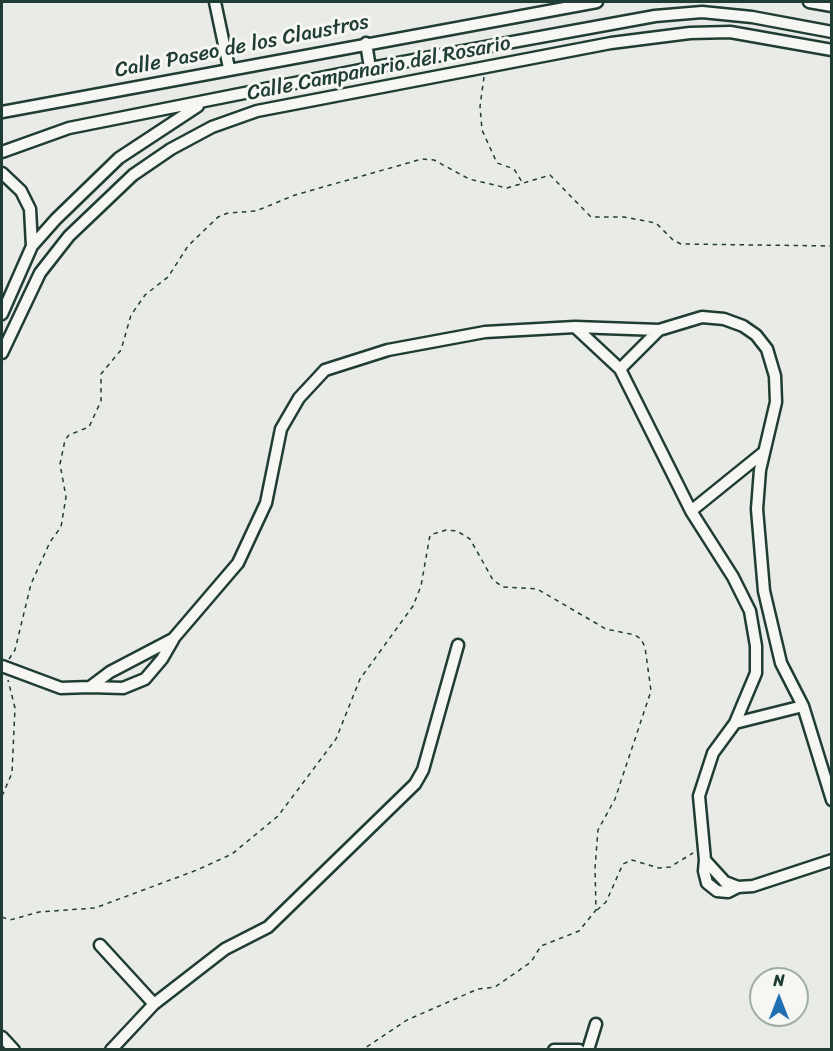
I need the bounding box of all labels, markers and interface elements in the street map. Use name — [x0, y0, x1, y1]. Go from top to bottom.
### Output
street label: Calle Paseo de los Claustros — [113, 10, 371, 84]
street label: Calle Campanario del Rosario — [245, 31, 513, 107]
text: N — [773, 966, 785, 995]
north arrow — [749, 967, 809, 1027]

